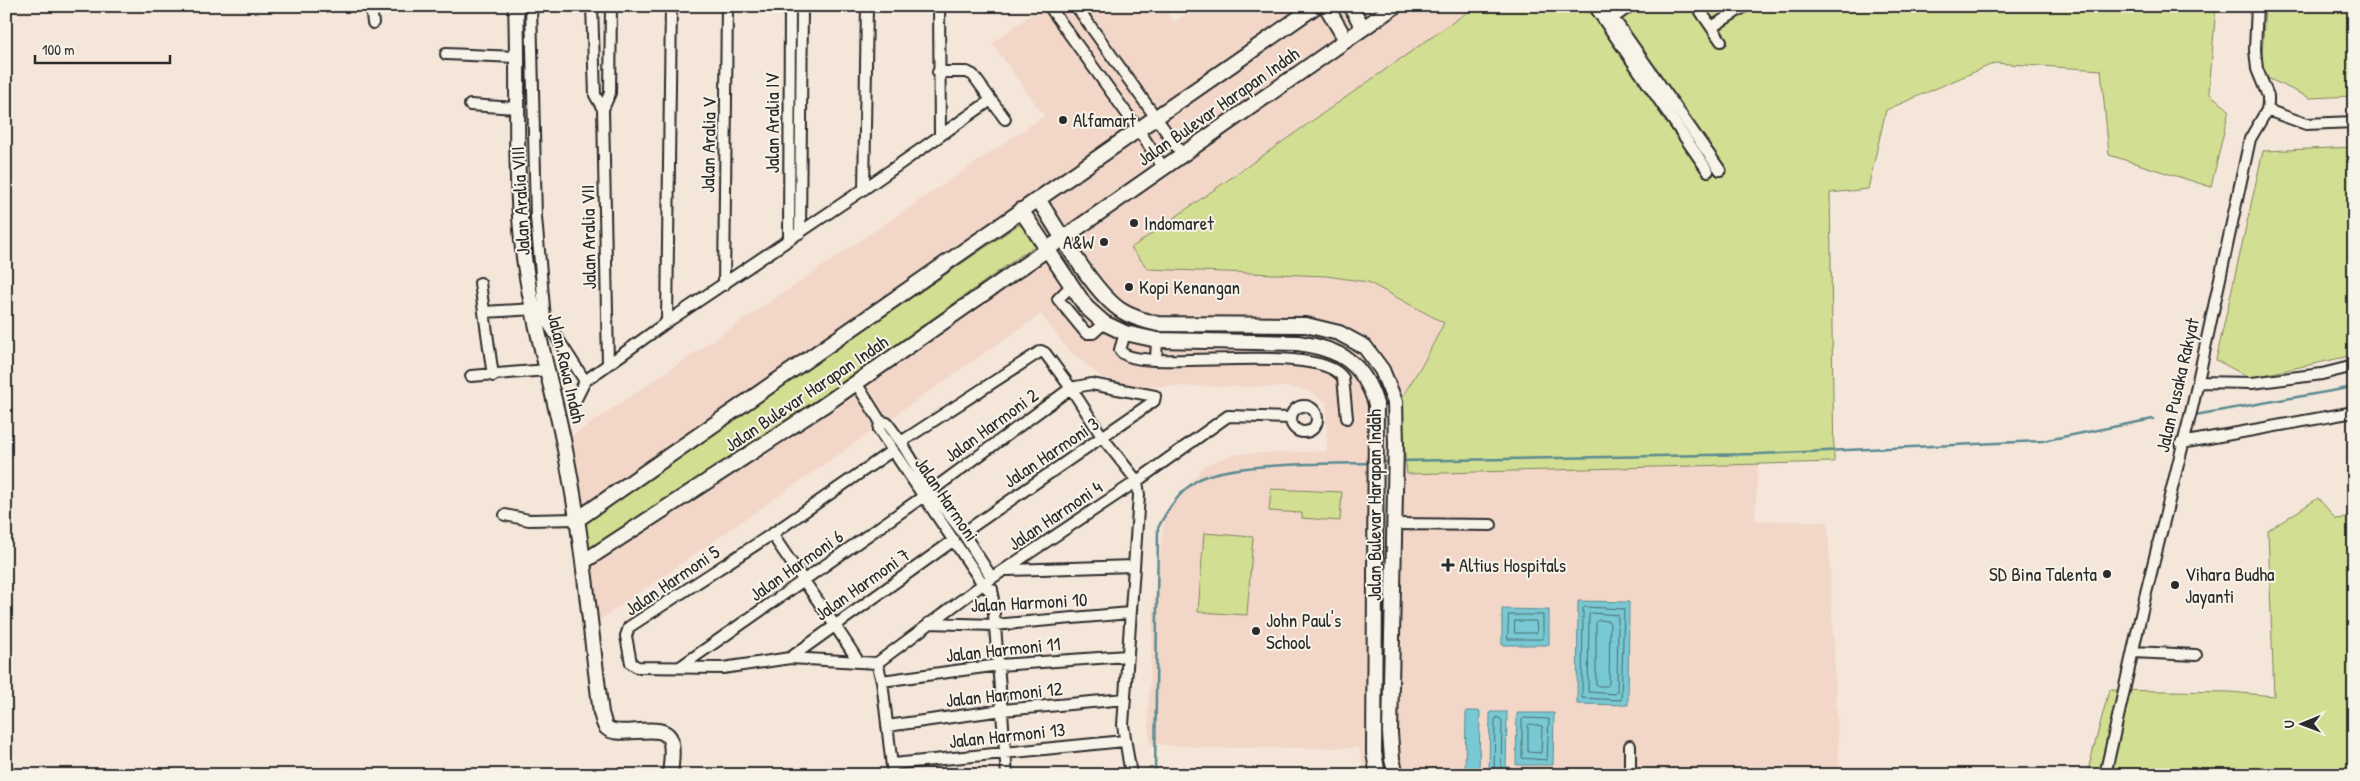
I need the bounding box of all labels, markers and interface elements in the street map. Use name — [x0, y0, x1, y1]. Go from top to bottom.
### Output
scale bar — [35, 32, 170, 64]
text: 100 m — [42, 39, 75, 60]
street label: Jalan Bulevar Harapan Indah — [1132, 40, 1304, 172]
street label: Jalan Aralia IV — [759, 73, 785, 173]
street label: Jalan Aralia V — [694, 97, 722, 193]
place label: Alfamart — [1073, 107, 1136, 133]
marker: Alfamart — [1057, 114, 1069, 126]
street label: Jalan Aralia VIII — [504, 146, 536, 256]
street label: Jalan Aralia VII — [574, 184, 602, 290]
place label: Indomaret — [1144, 210, 1214, 236]
marker: Indomaret — [1128, 217, 1140, 229]
place label: A&W — [1063, 229, 1094, 255]
marker: A&W — [1098, 236, 1110, 248]
place label: Kopi Kenangan — [1139, 274, 1240, 300]
marker: Kopi Kenangan — [1123, 281, 1135, 293]
street label: Jalan Rawa Indah — [542, 310, 592, 426]
street label: Jalan Pusaka Rakyat — [2149, 315, 2205, 455]
street label: Jalan Bulevar Harapan Indah — [719, 329, 893, 457]
street label: Jalan Harmoni 2 — [939, 382, 1043, 468]
street label: Jalan Bulevar Harapan Indah — [1361, 409, 1387, 601]
street label: Jalan Harmoni 3 — [998, 410, 1104, 494]
street label: Jalan Harmoni — [909, 452, 985, 546]
street label: Jalan Harmoni 4 — [1003, 474, 1107, 556]
street label: Jalan Harmoni 6 — [744, 523, 848, 607]
street label: Jalan Harmoni 5 — [619, 539, 725, 621]
street label: Jalan Harmoni 7 — [809, 542, 915, 626]
place label: Altius Hospitals — [1459, 552, 1566, 578]
marker: Altius Hospitals — [1441, 558, 1455, 572]
place label: SD Bina Talenta — [1989, 561, 2098, 587]
place label: Vihara Budha Jayanti — [2185, 561, 2275, 609]
marker: SD Bina Talenta — [2101, 568, 2113, 580]
marker: Vihara Budha Jayanti — [2169, 579, 2181, 591]
street label: Jalan Harmoni 10 — [970, 586, 1088, 618]
place label: John Paul's School — [1266, 607, 1341, 655]
marker: John Paul's School — [1250, 625, 1262, 637]
street label: Jalan Harmoni 11 — [944, 630, 1062, 668]
street label: Jalan Harmoni 12 — [944, 675, 1064, 713]
north arrow — [2278, 698, 2328, 748]
street label: Jalan Harmoni 13 — [948, 716, 1066, 754]
text: U — [2279, 720, 2298, 728]

